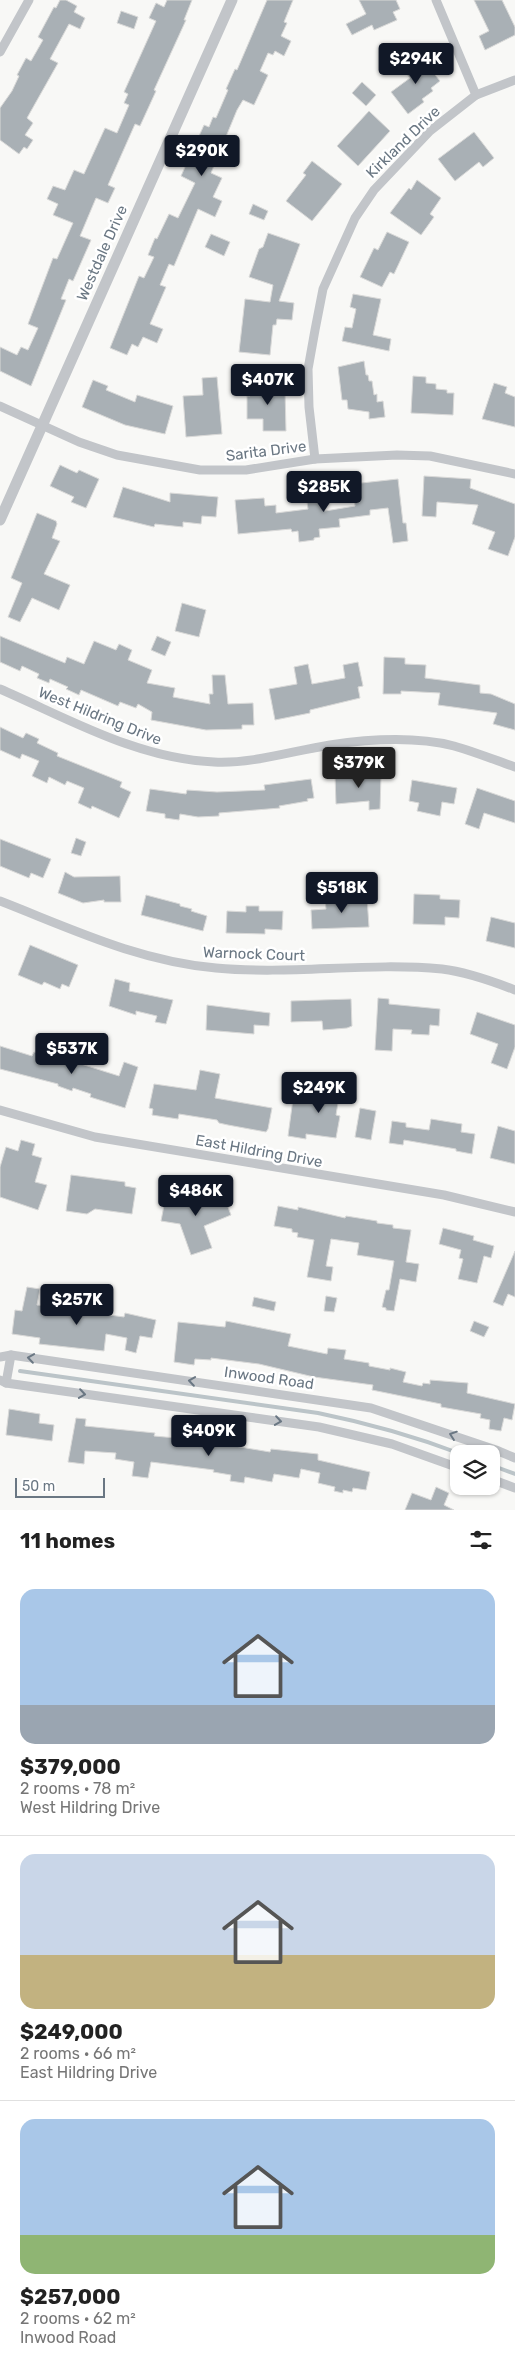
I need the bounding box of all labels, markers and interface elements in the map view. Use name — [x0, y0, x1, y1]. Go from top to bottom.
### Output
pin: $294K — [381, 42, 451, 85]
text: $294K — [390, 49, 442, 68]
street label: Kirkland Drive — [362, 102, 444, 182]
pin: $290K — [167, 134, 237, 177]
text: $290K — [176, 141, 228, 160]
street label: Westdale Drive — [73, 202, 131, 304]
pin: $407K — [233, 364, 303, 406]
text: $407K — [242, 370, 294, 389]
street label: Sarita Drive — [225, 437, 307, 465]
pin: $285K — [289, 470, 359, 513]
text: $285K — [298, 477, 350, 496]
street label: West Hildring Drive — [36, 683, 164, 749]
pin: $379K — [324, 746, 394, 789]
text: $379K — [333, 753, 385, 772]
pin: $518K — [307, 872, 377, 914]
text: $518K — [317, 878, 367, 897]
street label: Warnock Court — [203, 943, 305, 965]
pin: $537K — [37, 1032, 107, 1075]
text: $537K — [46, 1039, 98, 1058]
pin: $249K — [284, 1072, 354, 1114]
text: $249K — [293, 1078, 345, 1097]
street label: East Hildring Drive — [194, 1131, 324, 1171]
pin: $486K — [161, 1174, 231, 1217]
text: $486K — [169, 1181, 223, 1200]
pin: $257K — [42, 1284, 112, 1326]
text: $257K — [51, 1290, 103, 1309]
one-way arrow — [27, 1353, 35, 1364]
street label: Inwood Road — [223, 1363, 315, 1393]
one-way arrow — [188, 1376, 196, 1387]
one-way arrow — [78, 1388, 86, 1399]
pin: $409K — [174, 1414, 244, 1457]
one-way arrow — [273, 1416, 282, 1426]
text: $409K — [182, 1421, 236, 1440]
one-way arrow — [449, 1431, 458, 1441]
map controls — [450, 1445, 500, 1495]
button: layers — [450, 1445, 500, 1495]
scale bar — [15, 1475, 105, 1498]
text: 50 m — [22, 1478, 55, 1495]
icon: filters — [467, 1526, 495, 1554]
text: 11 homes — [20, 1528, 115, 1553]
icon: home — [213, 1621, 303, 1711]
text: $379,000 — [20, 1754, 121, 1779]
text: 2 rooms · 78 m² — [20, 1779, 135, 1798]
text: West Hildring Drive — [20, 1798, 160, 1817]
icon: home — [213, 1887, 303, 1977]
text: $249,000 — [20, 2019, 123, 2044]
text: 2 rooms · 66 m² — [20, 2044, 136, 2063]
text: East Hildring Drive — [20, 2063, 157, 2082]
icon: home — [213, 2152, 303, 2242]
text: $257,000 — [20, 2284, 121, 2309]
text: 2 rooms · 62 m² — [20, 2309, 136, 2328]
text: Inwood Road — [20, 2328, 116, 2347]

